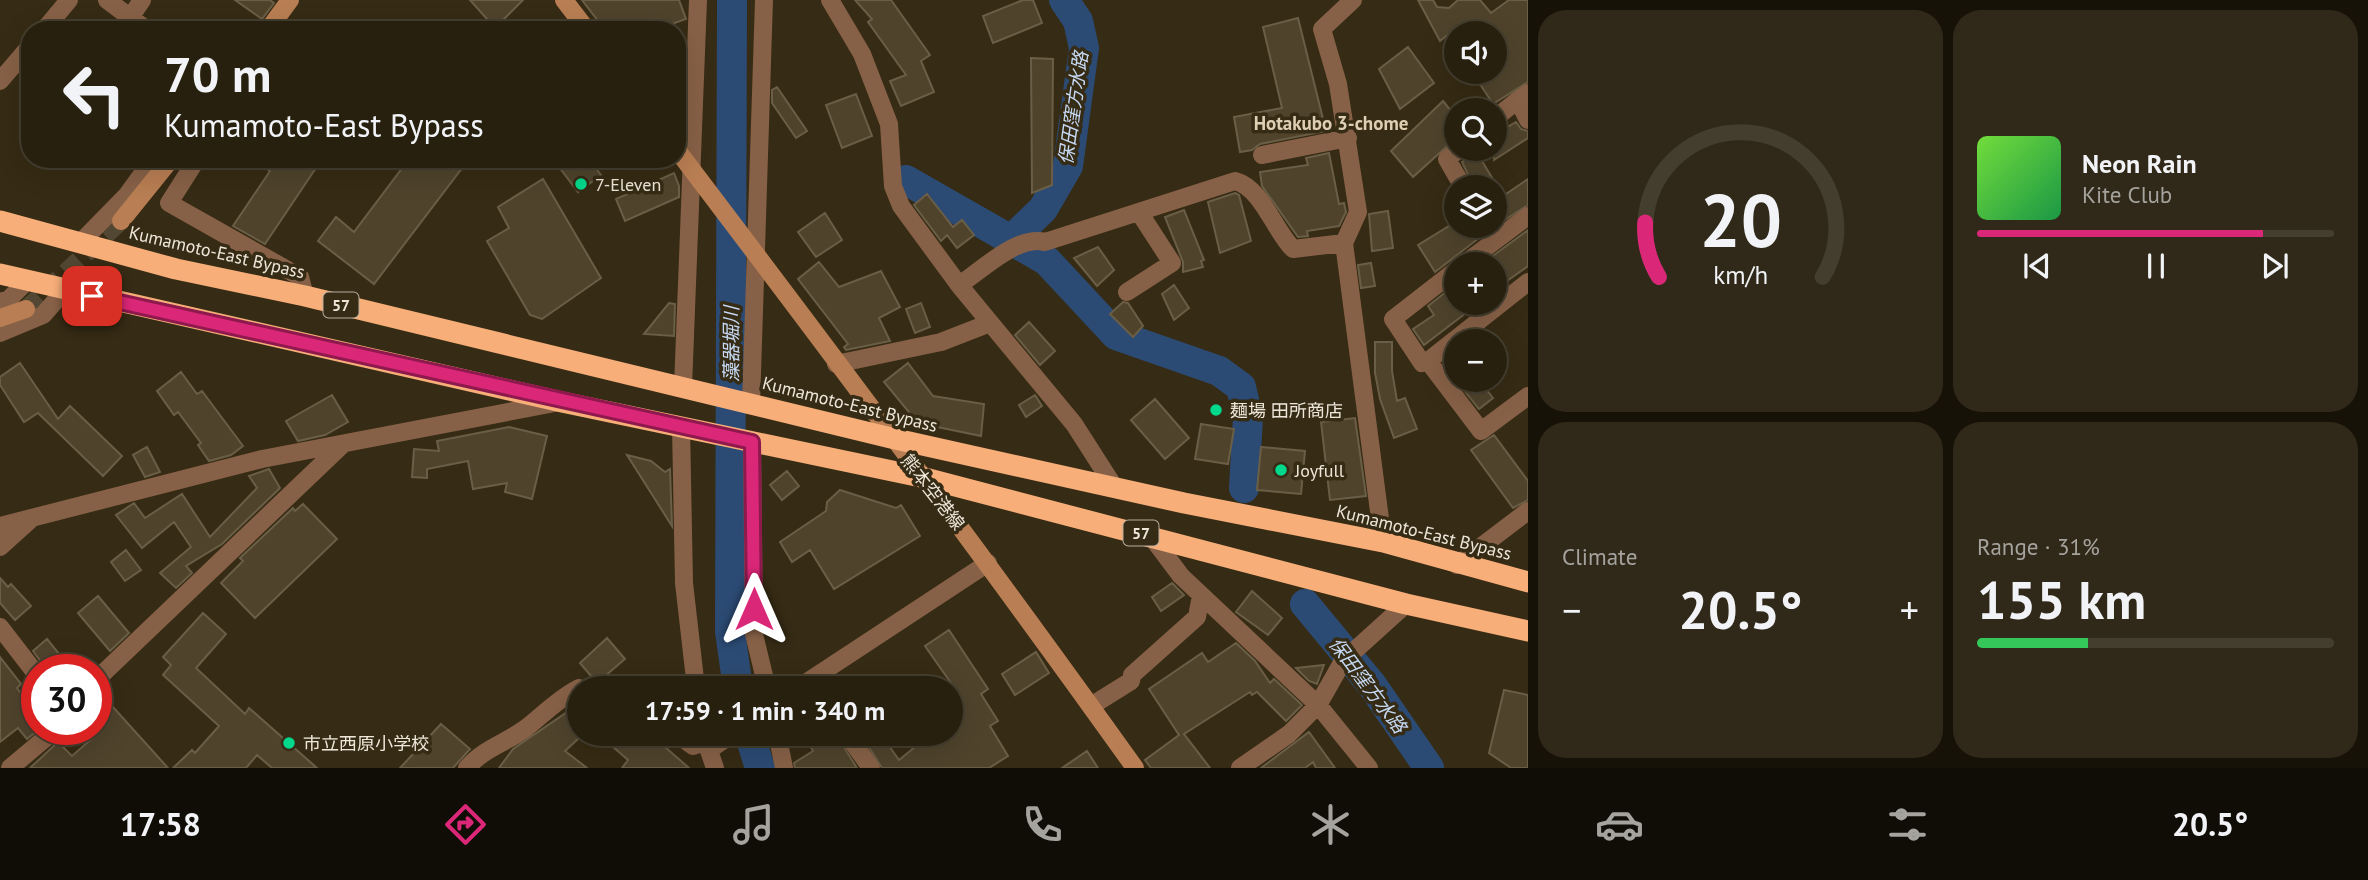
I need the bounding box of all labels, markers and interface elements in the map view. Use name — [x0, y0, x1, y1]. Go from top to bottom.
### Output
map controls — [1444, 21, 1507, 392]
button: sound — [1444, 21, 1507, 84]
text: 70 m — [164, 42, 271, 106]
water label: 保田窪方水路 — [1053, 48, 1093, 166]
icon: left — [49, 49, 140, 140]
button: search — [1444, 98, 1507, 161]
text: Kumamoto-East Bypass — [164, 104, 484, 146]
district label: Hotakubo 3-chome — [1254, 111, 1408, 135]
text: Neon Rain — [2082, 147, 2197, 180]
place label: 7-Eleven — [595, 173, 661, 196]
text: 20 — [1699, 173, 1782, 267]
button: layers — [1444, 175, 1507, 238]
marker: 7-Eleven — [573, 176, 589, 192]
text: Kite Club — [2082, 180, 2172, 209]
street label: Kumamoto-East Bypass — [127, 221, 307, 283]
icon: previous — [2018, 247, 2056, 285]
icon: pause — [2137, 247, 2175, 285]
icon: next — [2256, 247, 2294, 285]
button: + — [1444, 252, 1507, 315]
text: km/h — [1713, 259, 1768, 291]
pin — [62, 266, 122, 326]
icon: arrive — [73, 277, 111, 315]
road number: 57 — [324, 292, 358, 318]
water label: 藻器堀川 — [719, 304, 743, 382]
button: − — [1444, 329, 1507, 392]
street label: Kumamoto-East Bypass — [760, 371, 940, 437]
place label: 麺場 田所商店 — [1230, 399, 1343, 422]
marker: 麺場 田所商店 — [1208, 402, 1224, 418]
street label: 熊本空港線 — [896, 449, 970, 535]
place label: Joyfull — [1294, 459, 1345, 482]
marker: Joyfull — [1273, 462, 1289, 478]
street label: Kumamoto-East Bypass — [1334, 499, 1514, 565]
road number: 57 — [1124, 520, 1158, 546]
text: Range · 31% — [1977, 532, 2100, 561]
text: Climate — [1562, 542, 1637, 571]
text: 155 km — [1977, 566, 2146, 633]
position arrow — [717, 572, 791, 646]
text: 20.5° — [1679, 576, 1802, 643]
text: − — [1562, 585, 1581, 634]
text: + — [1900, 585, 1919, 634]
water label: 保田窪方水路 — [1324, 632, 1413, 739]
speed limit sign: 30 — [21, 654, 112, 745]
text: 17:59 · 1 min · 340 m — [645, 694, 885, 727]
place label: 市立西原小学校 — [303, 732, 429, 755]
marker: 市立西原小学校 — [281, 735, 297, 751]
icon: directions — [441, 800, 490, 849]
icon: music — [729, 800, 778, 849]
icon: phone — [1018, 800, 1067, 849]
icon: climate — [1306, 800, 1355, 849]
icon: car — [1595, 800, 1644, 849]
icon: filters — [1883, 800, 1932, 849]
text: 17:58 — [120, 803, 201, 845]
text: 20.5° — [2172, 803, 2248, 845]

